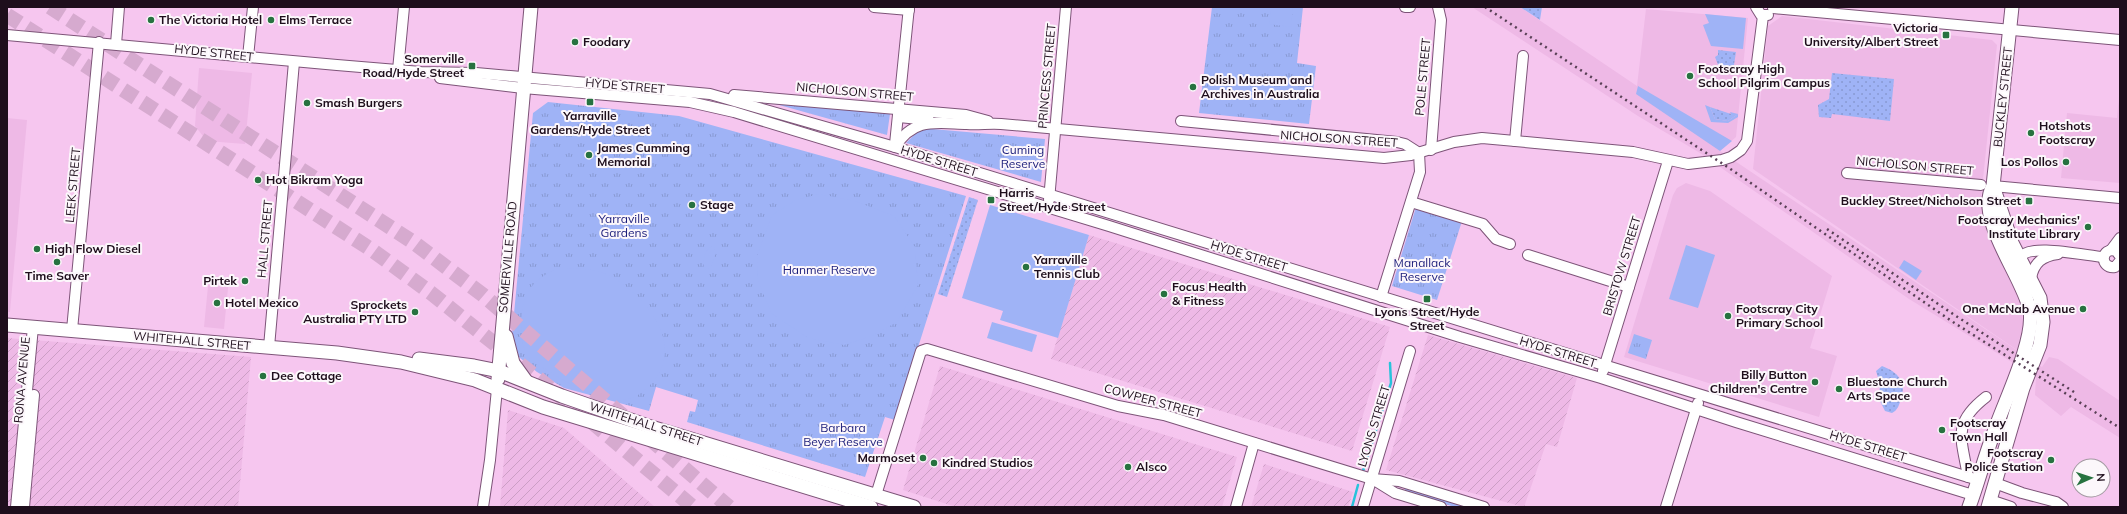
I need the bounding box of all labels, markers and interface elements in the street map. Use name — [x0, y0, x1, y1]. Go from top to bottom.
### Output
place label: The Victoria Hotel — [159, 12, 262, 27]
place label: Elms Terrace — [279, 12, 352, 27]
marker: The Victoria Hotel — [146, 15, 156, 25]
marker: Elms Terrace — [266, 15, 276, 25]
place label: Victoria University/Albert Street — [1804, 20, 1938, 49]
street label: PRINCESS STREET — [1034, 22, 1059, 129]
marker: Victoria University/Albert Street — [1941, 30, 1951, 40]
place label: Foodary — [583, 34, 631, 49]
marker: Foodary — [570, 37, 580, 47]
street label: POLE STREET — [1412, 37, 1433, 116]
street label: HYDE STREET — [174, 41, 255, 64]
street label: BUCKLEY STREET — [1990, 45, 2015, 148]
place label: Somerville Road/Hyde Street — [362, 51, 464, 80]
marker: Somerville Road/Hyde Street — [467, 61, 477, 71]
place label: Footscray High School Pilgrim Campus — [1698, 61, 1830, 90]
marker: Footscray High School Pilgrim Campus — [1685, 71, 1695, 81]
place label: Polish Museum and Archives in Australia — [1201, 72, 1319, 101]
street label: HYDE STREET — [585, 75, 666, 97]
street label: NICHOLSON STREET — [796, 79, 915, 104]
marker: Polish Museum and Archives in Australia — [1188, 82, 1198, 92]
place label: Smash Burgers — [315, 95, 402, 110]
marker: Yarraville Gardens/Hyde Street — [585, 97, 595, 107]
marker: Smash Burgers — [302, 98, 312, 108]
place label: Yarraville Gardens/Hyde Street — [530, 108, 650, 137]
place label: Hotshots Footscray — [2039, 118, 2095, 147]
street label: NICHOLSON STREET — [1280, 127, 1399, 150]
marker: Hotshots Footscray — [2026, 128, 2036, 138]
place label: James Cumming Memorial — [597, 140, 690, 169]
street label: HYDE STREET — [899, 142, 980, 180]
park label: Cuming Reserve — [1001, 142, 1045, 171]
street label: LEEK STREET — [62, 146, 83, 223]
marker: James Cumming Memorial — [584, 150, 594, 160]
street label: NICHOLSON STREET — [1856, 153, 1975, 178]
place label: Los Pollos — [2001, 154, 2058, 169]
marker: Los Pollos — [2061, 157, 2071, 167]
place label: Hot Bikram Yoga — [266, 172, 363, 187]
marker: Hot Bikram Yoga — [253, 175, 263, 185]
place label: Harris Street/Hyde Street — [999, 185, 1106, 214]
place label: Buckley Street/Nicholson Street — [1841, 193, 2021, 208]
marker: Harris Street/Hyde Street — [986, 195, 996, 205]
marker: Buckley Street/Nicholson Street — [2024, 196, 2034, 206]
place label: Stage — [700, 197, 734, 212]
street label: HALL STREET — [254, 199, 275, 279]
street label: SOMERVILLE ROAD — [495, 200, 520, 313]
marker: Stage — [687, 200, 697, 210]
park label: Yarraville Gardens — [598, 211, 649, 240]
place label: Footscray Mechanics' Institute Library — [1958, 212, 2080, 241]
street label: BRISTOW STREET — [1599, 214, 1644, 317]
marker: Footscray Mechanics' Institute Library — [2083, 222, 2093, 232]
street label: HYDE STREET — [1209, 237, 1290, 275]
place label: High Flow Diesel — [45, 241, 141, 256]
marker: High Flow Diesel — [32, 244, 42, 254]
place label: Yarraville Tennis Club — [1033, 252, 1100, 281]
park label: Manallack Reserve — [1394, 255, 1451, 284]
marker: Time Saver — [52, 257, 62, 267]
park label: Hanmer Reserve — [783, 262, 875, 277]
marker: Yarraville Tennis Club — [1021, 262, 1031, 272]
place label: Time Saver — [25, 268, 89, 283]
place label: Pirtek — [203, 273, 237, 288]
marker: Pirtek — [240, 276, 250, 286]
place label: Focus Health & Fitness — [1172, 279, 1246, 308]
marker: Focus Health & Fitness — [1159, 289, 1169, 299]
marker: Lyons Street/Hyde Street — [1422, 294, 1432, 304]
place label: Hotel Mexico — [225, 295, 299, 310]
place label: Sprockets Australia PTY LTD — [303, 297, 407, 326]
marker: Hotel Mexico — [212, 298, 222, 308]
place label: Footscray City Primary School — [1736, 301, 1823, 330]
place label: One McNab Avenue — [1962, 301, 2075, 316]
place label: Lyons Street/Hyde Street — [1375, 304, 1480, 333]
marker: One McNab Avenue — [2078, 304, 2088, 314]
marker: Sprockets Australia PTY LTD — [410, 307, 420, 317]
marker: Footscray City Primary School — [1723, 311, 1733, 321]
street label: WHITEHALL STREET — [132, 328, 252, 353]
street label: HYDE STREET — [1518, 333, 1599, 371]
street label: RONA AVENUE — [10, 336, 33, 424]
place label: Billy Button Children's Centre — [1710, 367, 1807, 396]
place label: Dee Cottage — [271, 368, 342, 383]
marker: Dee Cottage — [258, 371, 268, 381]
place label: Bluestone Church Arts Space — [1847, 374, 1947, 403]
marker: Billy Button Children's Centre — [1810, 377, 1820, 387]
street label: COWPER STREET — [1103, 380, 1204, 421]
street label: LYONS STREET — [1354, 382, 1393, 469]
marker: Bluestone Church Arts Space — [1834, 384, 1844, 394]
street label: WHITEHALL STREET — [588, 398, 705, 449]
place label: Footscray Town Hall — [1950, 415, 2008, 444]
park label: Barbara Beyer Reserve — [803, 420, 883, 449]
marker: Footscray Town Hall — [1937, 425, 1947, 435]
street label: HYDE STREET — [1828, 427, 1909, 465]
place label: Footscray Police Station — [1964, 445, 2043, 474]
place label: Marmoset — [857, 450, 915, 465]
marker: Marmoset — [918, 453, 928, 463]
place label: Kindred Studios — [942, 455, 1033, 470]
marker: Footscray Police Station — [2046, 455, 2056, 465]
marker: Kindred Studios — [929, 458, 939, 468]
north arrow — [2071, 458, 2111, 498]
place label: Alsco — [1136, 459, 1167, 474]
marker: Alsco — [1123, 462, 1133, 472]
text: N — [2094, 473, 2108, 482]

